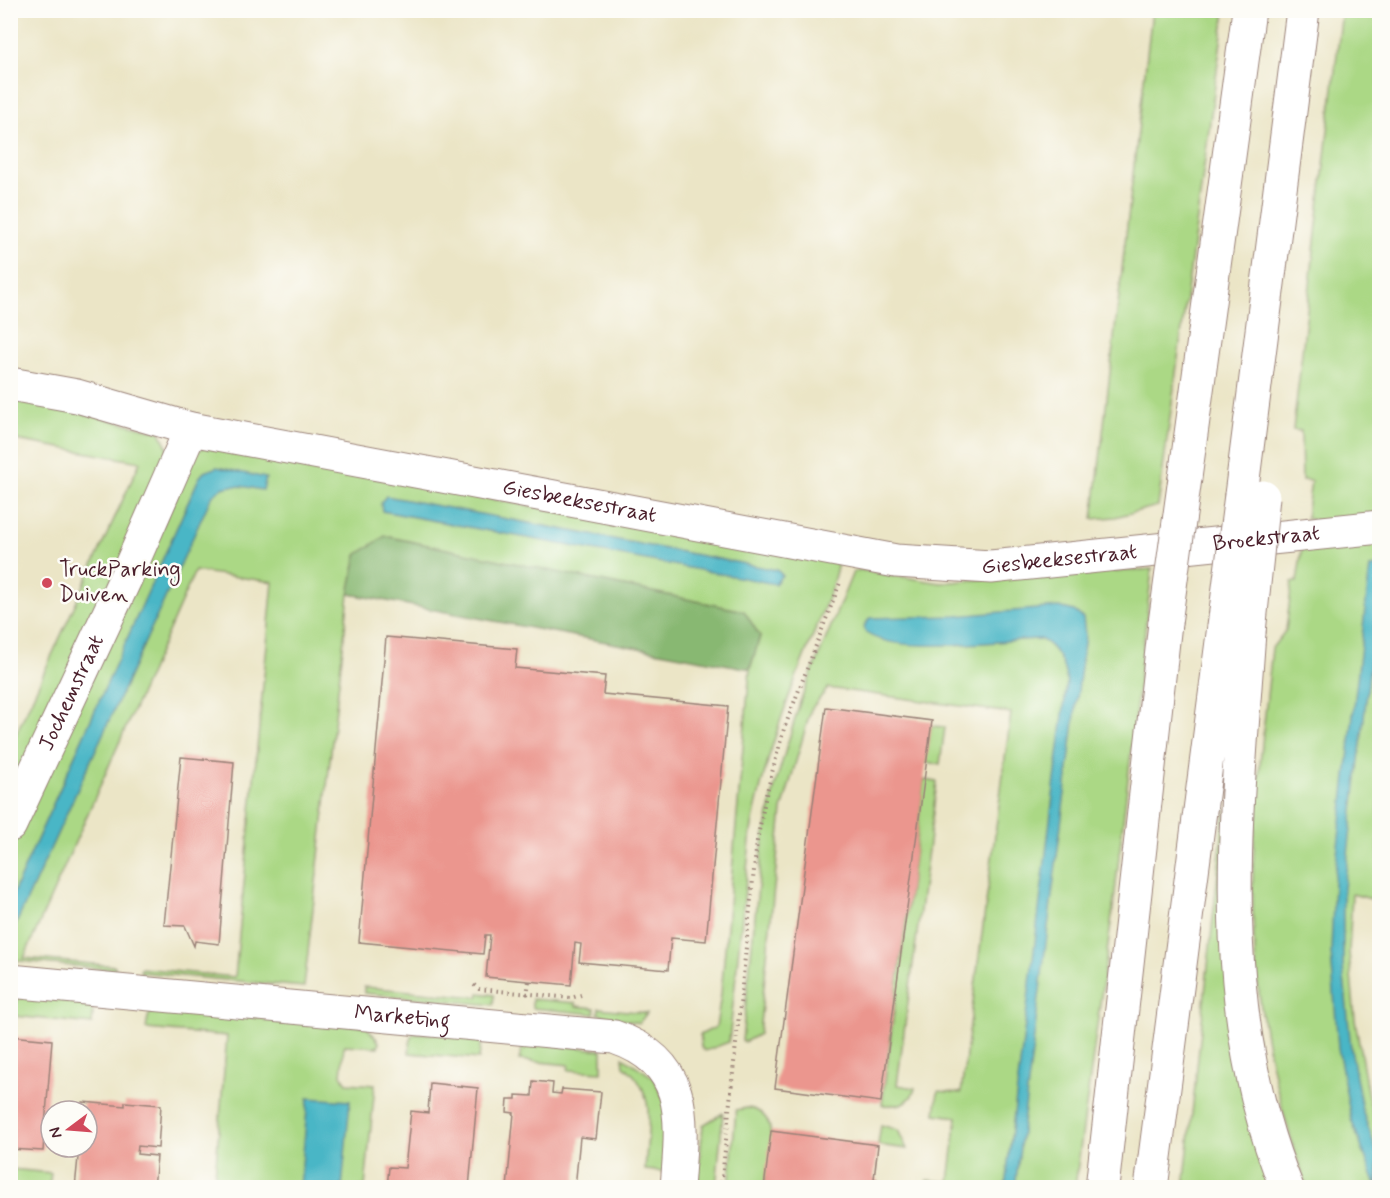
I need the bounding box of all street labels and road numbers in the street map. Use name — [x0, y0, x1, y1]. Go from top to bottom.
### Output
street label: Giesbeeksestraat — [500, 474, 659, 530]
street label: Broekstraat — [1212, 519, 1321, 558]
street label: Giesbeeksestraat — [981, 538, 1139, 581]
street label: Jochemstraat — [33, 630, 111, 755]
street label: Marketing — [353, 999, 451, 1039]

